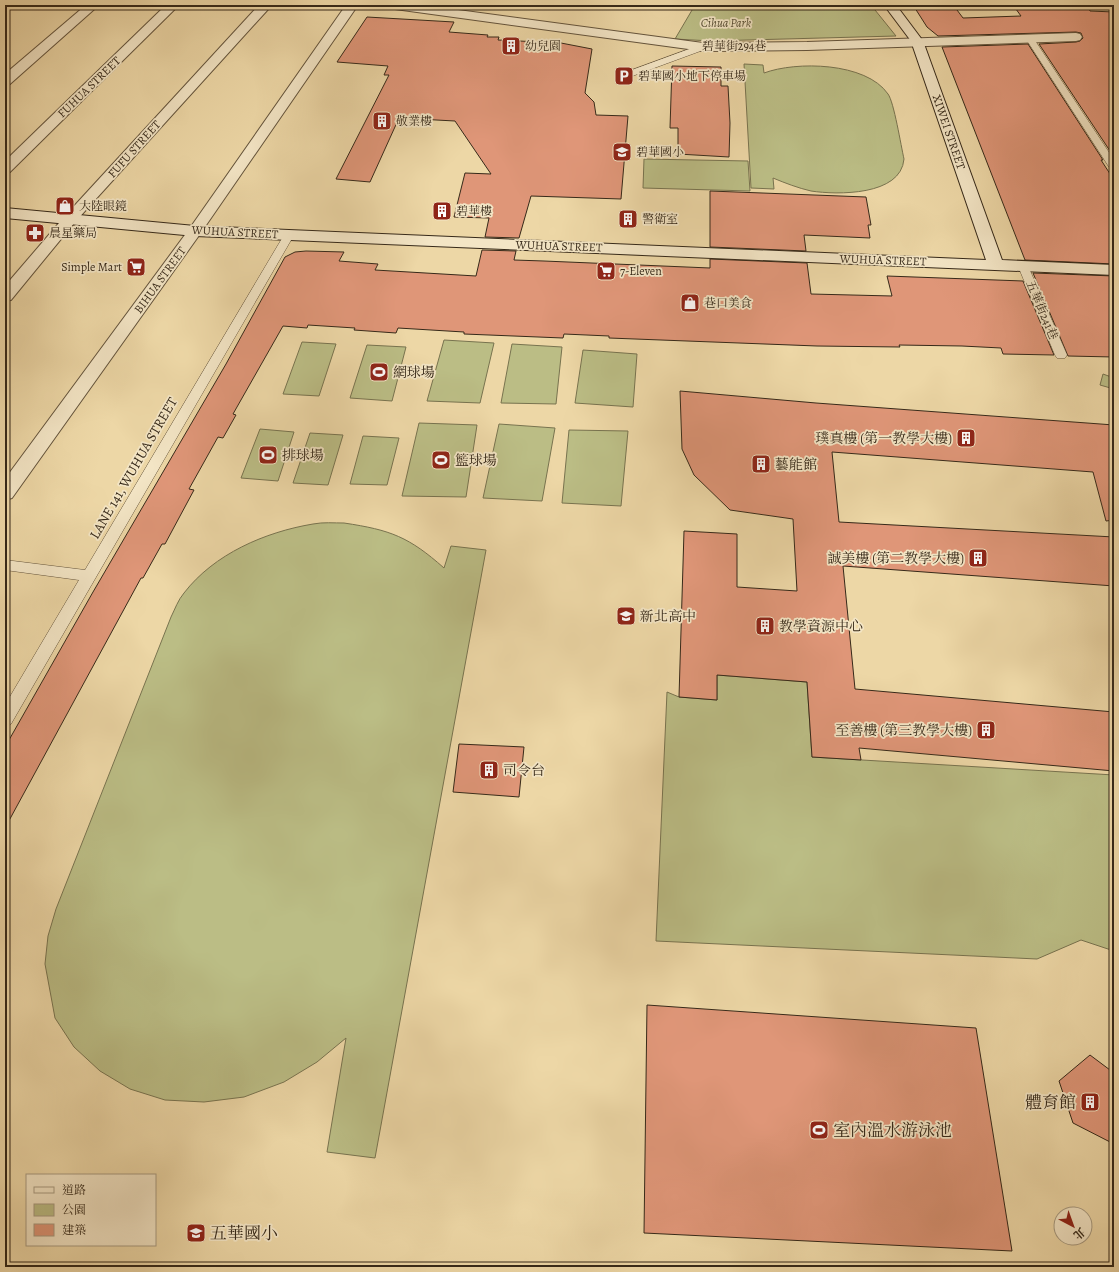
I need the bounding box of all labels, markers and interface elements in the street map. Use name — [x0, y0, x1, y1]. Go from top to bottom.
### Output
park label: Cihua Park — [701, 15, 752, 31]
building icon: 幼兒園 — [500, 35, 522, 57]
place label: 幼兒園 — [525, 38, 561, 54]
street label: 碧華街294巷 — [702, 38, 766, 54]
street label: FUHUA STREET — [54, 53, 124, 121]
parking icon: 碧華國小地下停車場 — [613, 65, 635, 87]
place label: 碧華國小地下停車場 — [638, 68, 746, 84]
street label: XIWEI STREET — [929, 92, 969, 172]
building icon: 敬業樓 — [371, 110, 393, 132]
place label: 敬業樓 — [396, 113, 432, 129]
street label: FUFU STREET — [104, 117, 164, 181]
school or university icon: 碧華國小 — [611, 141, 633, 163]
place label: 碧華國小 — [636, 144, 684, 160]
shop icon: 大陸眼鏡 — [54, 195, 76, 217]
place label: 大陸眼鏡 — [79, 198, 127, 214]
building icon: 碧華樓 — [431, 200, 453, 222]
place label: 碧華樓 — [456, 203, 492, 219]
building icon: 警衛室 — [617, 208, 639, 230]
place label: 警衛室 — [642, 211, 678, 227]
pharmacy icon: 晨星藥局 — [24, 222, 46, 244]
street label: WUHUA STREET — [190, 222, 279, 242]
place label: 晨星藥局 — [49, 225, 97, 241]
street label: WUHUA STREET — [514, 236, 603, 256]
street label: BIHUA STREET — [130, 243, 190, 317]
street label: WUHUA STREET — [838, 250, 927, 270]
supermarket icon: Simple Mart — [125, 256, 147, 278]
place label: Simple Mart — [61, 259, 122, 275]
supermarket icon: 7-Eleven — [595, 260, 617, 282]
place label: 7-Eleven — [620, 263, 662, 279]
street label: 五華街241巷 — [1022, 278, 1062, 342]
shop icon: 巷口美食 — [679, 292, 701, 314]
place label: 巷口美食 — [704, 295, 752, 311]
sports icon: 網球場 — [368, 361, 390, 383]
place label: 網球場 — [393, 363, 435, 382]
street label: LANE 141, WUHUA STREET — [85, 394, 182, 543]
building icon: 璞真樓 (第一教學大樓) — [955, 427, 977, 449]
place label: 璞真樓 (第一教學大樓) — [816, 429, 952, 448]
sports icon: 排球場 — [257, 444, 279, 466]
place label: 排球場 — [282, 446, 324, 465]
sports icon: 籃球場 — [430, 449, 452, 471]
place label: 籃球場 — [455, 451, 497, 470]
building icon: 藝能館 — [750, 453, 772, 475]
place label: 藝能館 — [775, 455, 817, 474]
building icon: 誠美樓 (第二教學大樓) — [967, 547, 989, 569]
place label: 誠美樓 (第二教學大樓) — [828, 549, 964, 568]
school or university icon: 新北高中 — [615, 605, 637, 627]
place label: 新北高中 — [640, 607, 696, 626]
building icon: 教學資源中心 — [754, 615, 776, 637]
place label: 教學資源中心 — [779, 617, 863, 636]
building icon: 至善樓 (第三教學大樓) — [975, 719, 997, 741]
place label: 至善樓 (第三教學大樓) — [836, 721, 972, 740]
building icon: 司令台 — [478, 759, 500, 781]
place label: 司令台 — [503, 761, 545, 780]
place label: 體育館 — [1025, 1091, 1076, 1114]
building icon: 體育館 — [1079, 1091, 1101, 1113]
sports icon: 室內溫水游泳池 — [808, 1119, 830, 1141]
place label: 室內溫水游泳池 — [833, 1119, 952, 1142]
legend — [26, 1174, 156, 1246]
text: 道路 — [62, 1182, 86, 1198]
text: 公園 — [62, 1202, 86, 1218]
north arrow — [1053, 1206, 1093, 1246]
text: 建築 — [62, 1222, 86, 1238]
school or university icon: 五華國小 — [185, 1222, 207, 1244]
place label: 五華國小 — [210, 1222, 278, 1245]
text: 北 — [1070, 1224, 1088, 1242]

